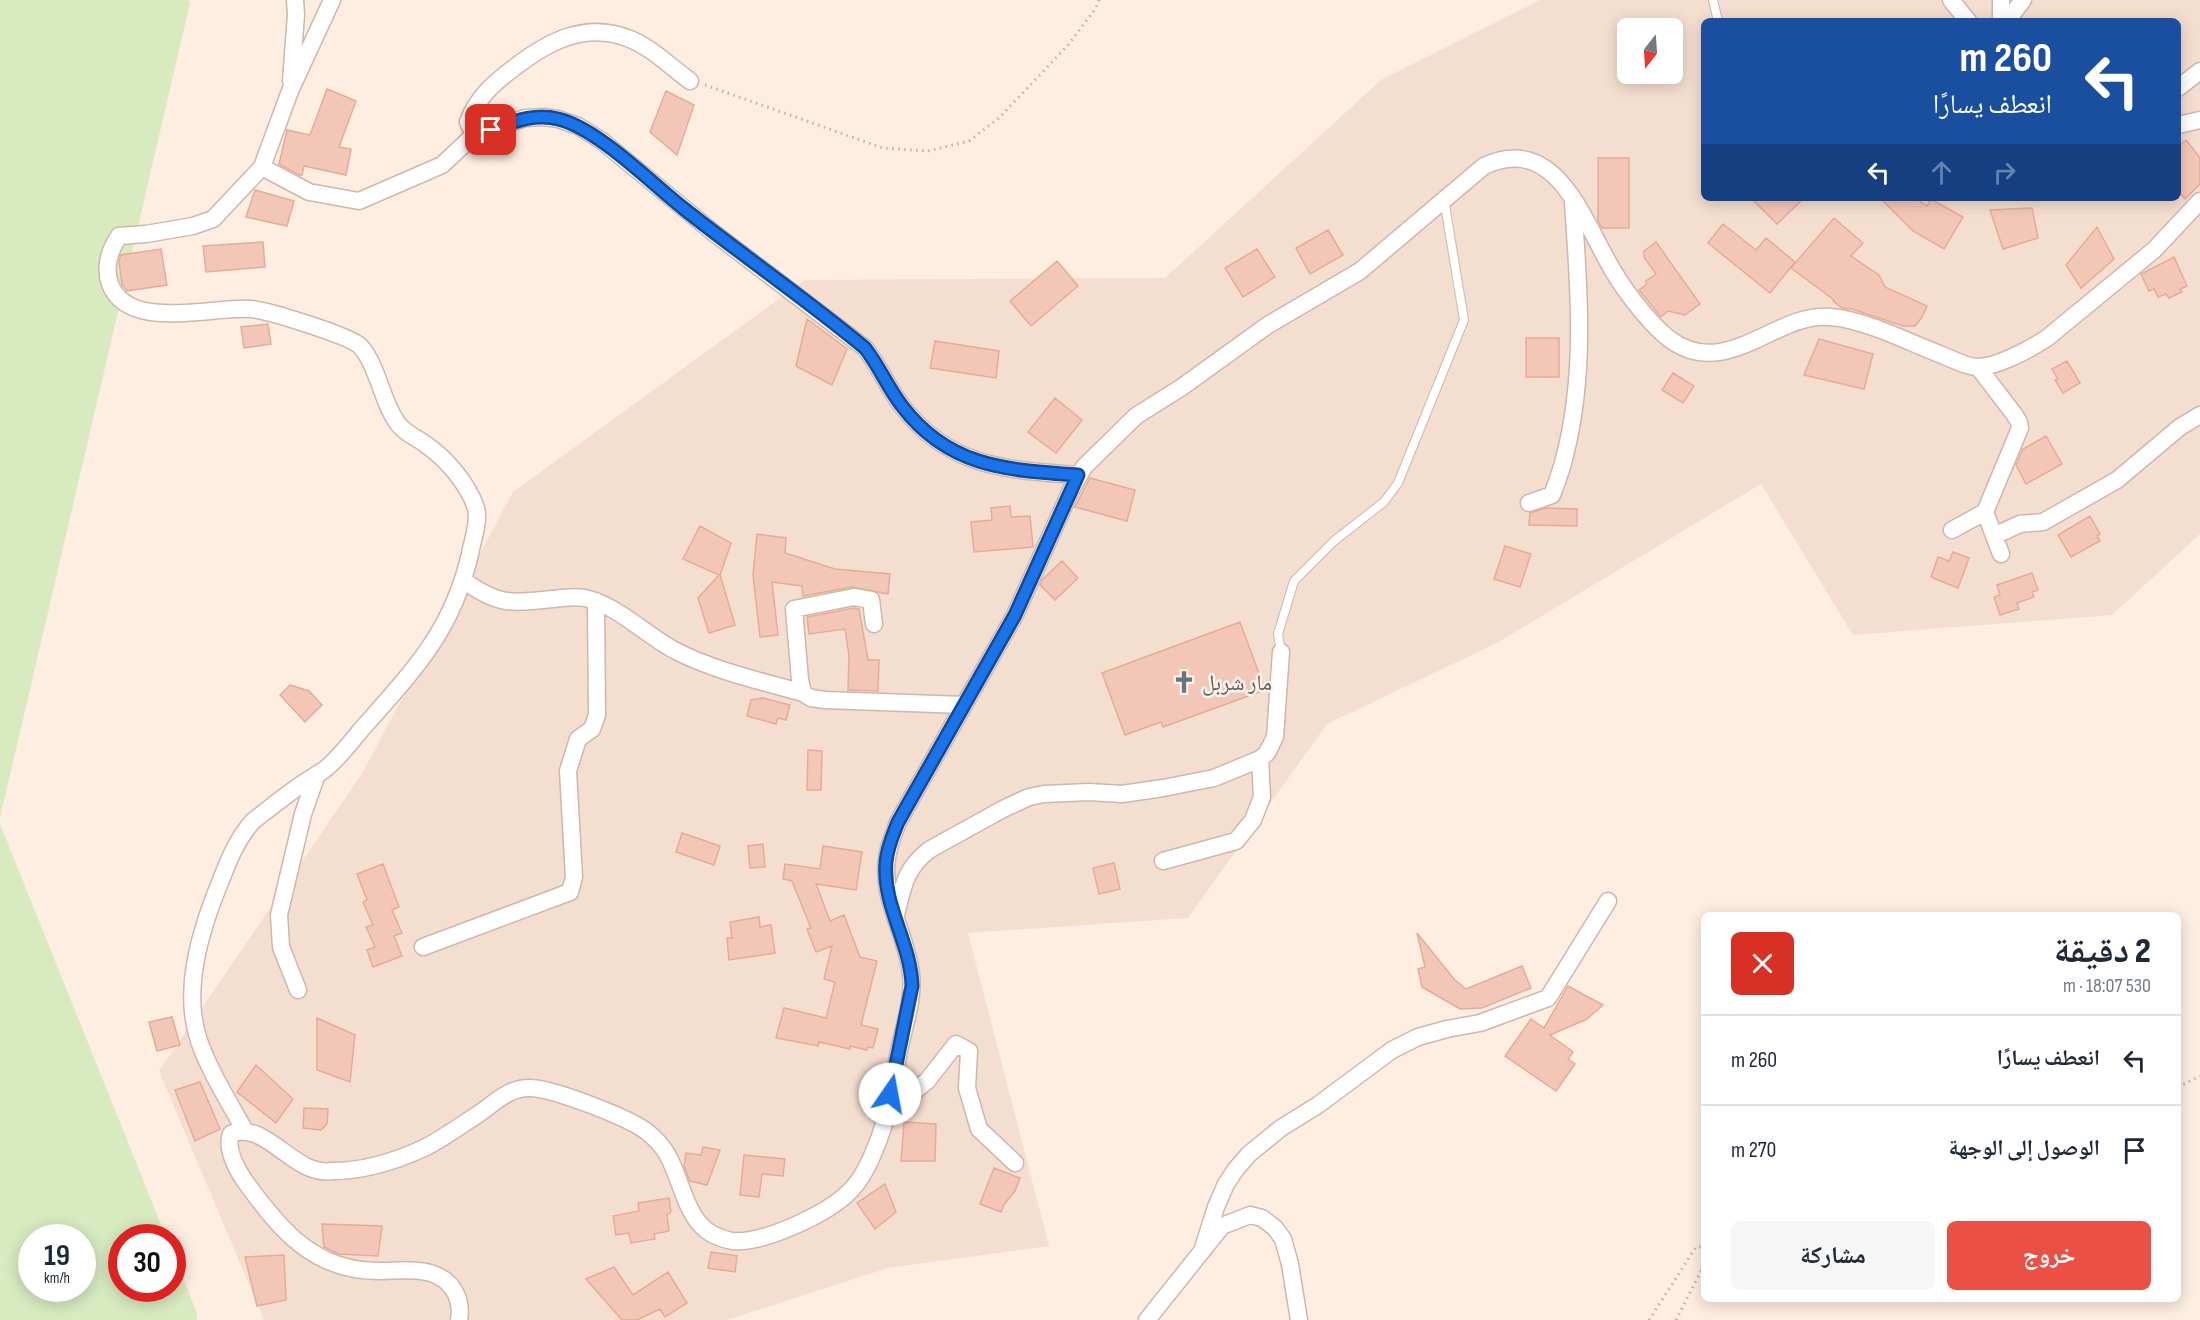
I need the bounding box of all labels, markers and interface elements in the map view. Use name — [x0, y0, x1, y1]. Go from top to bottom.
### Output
north arrow — [1617, 18, 1683, 84]
map controls — [1617, 18, 1683, 84]
text: 260 m — [1959, 33, 2052, 84]
icon: left — [2073, 42, 2151, 120]
text: انعطف يسارًا — [1933, 89, 2052, 121]
pin — [465, 104, 516, 155]
icon: arrive — [474, 113, 507, 146]
icon: left — [1862, 156, 1895, 189]
icon: ahead — [1925, 156, 1958, 189]
icon: right — [1988, 156, 2021, 189]
church icon: مار شربل — [1171, 669, 1197, 695]
place label: مار شربل — [1202, 670, 1272, 697]
text: 2 دقيقة — [2054, 930, 2151, 973]
button: close — [1731, 932, 1794, 995]
text: 530 m · 18:07 — [2063, 974, 2151, 998]
icon: left — [2118, 1044, 2151, 1077]
text: انعطف يسارًا — [1997, 1045, 2100, 1072]
text: 260 m — [1731, 1047, 1777, 1074]
position arrow — [858, 1062, 922, 1126]
icon: arrive — [2118, 1134, 2151, 1167]
text: الوصول إلى الوجهة — [1948, 1135, 2100, 1162]
text: 270 m — [1731, 1137, 1776, 1164]
button: مشاركة — [1731, 1221, 1935, 1290]
button: خروج — [1947, 1221, 2151, 1290]
speed limit sign: 30 — [108, 1224, 186, 1302]
text: 19 — [44, 1238, 70, 1274]
text: km/h — [44, 1269, 70, 1288]

